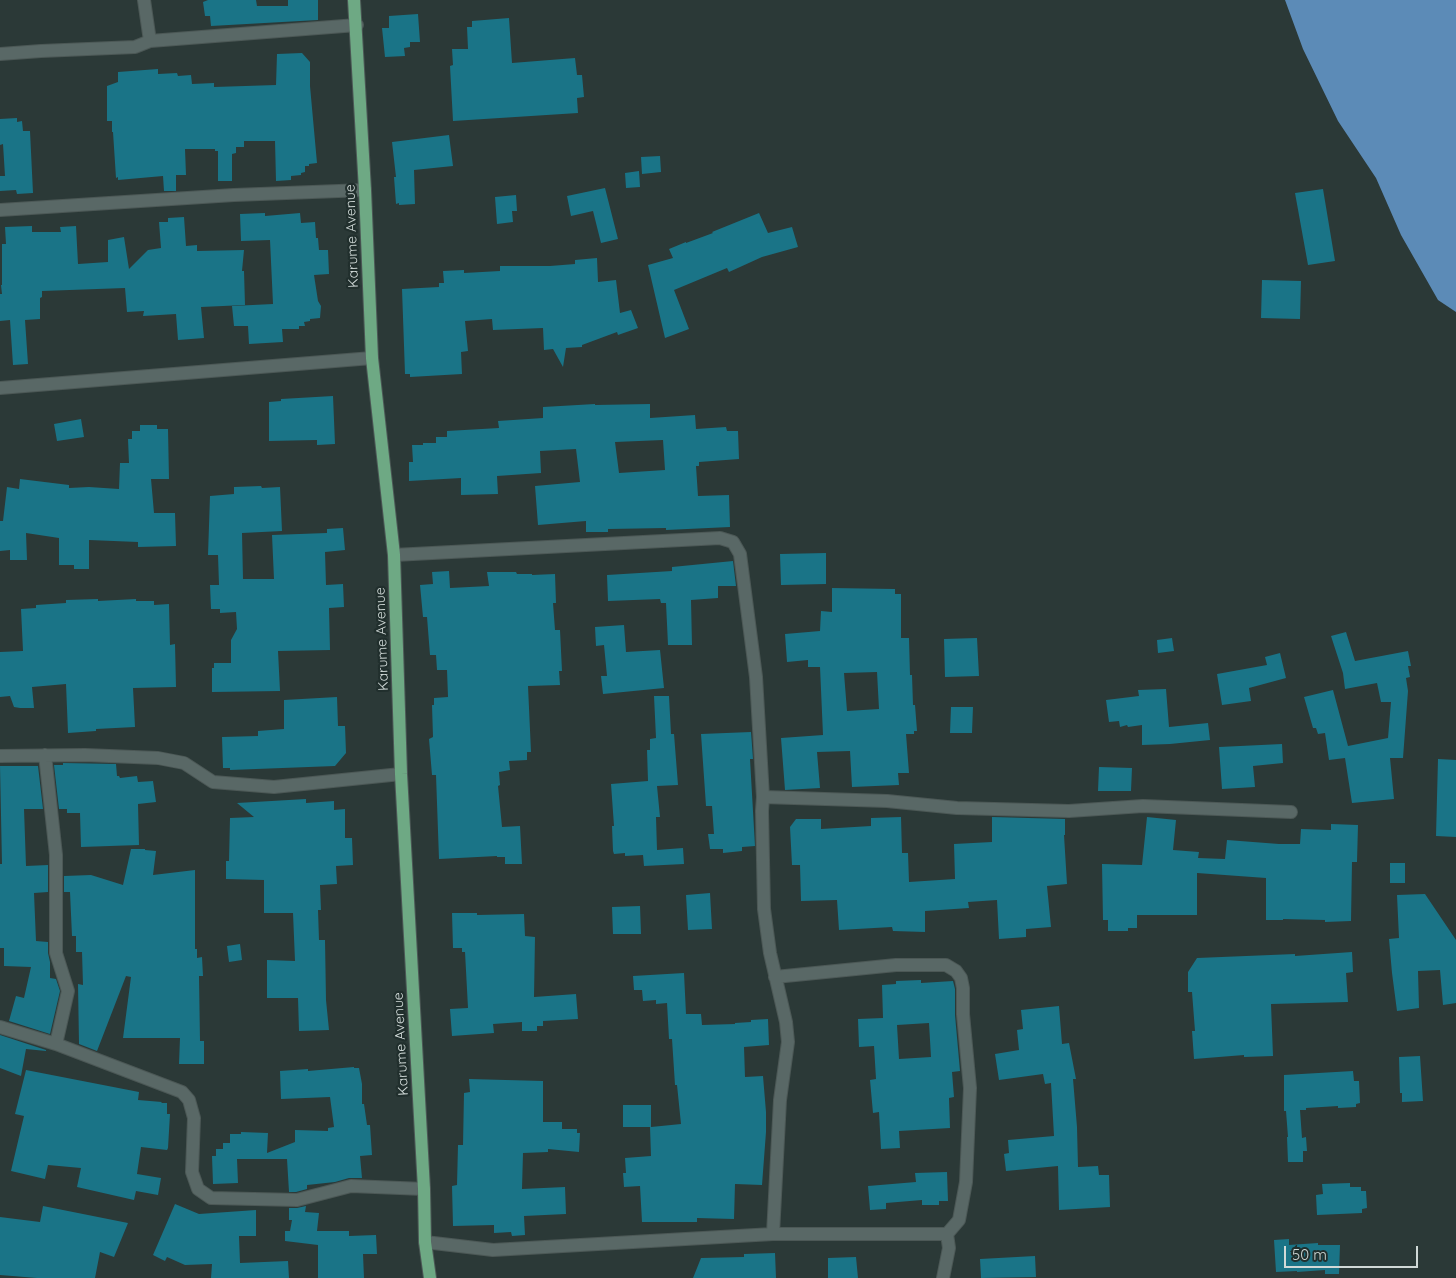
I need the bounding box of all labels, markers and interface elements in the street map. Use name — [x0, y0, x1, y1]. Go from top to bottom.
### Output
street label: Karume Avenue — [342, 184, 362, 288]
street label: Karume Avenue — [372, 587, 392, 691]
street label: Karume Avenue — [390, 992, 412, 1096]
scale bar — [1286, 1236, 1420, 1268]
text: 50 m — [1292, 1245, 1327, 1264]

